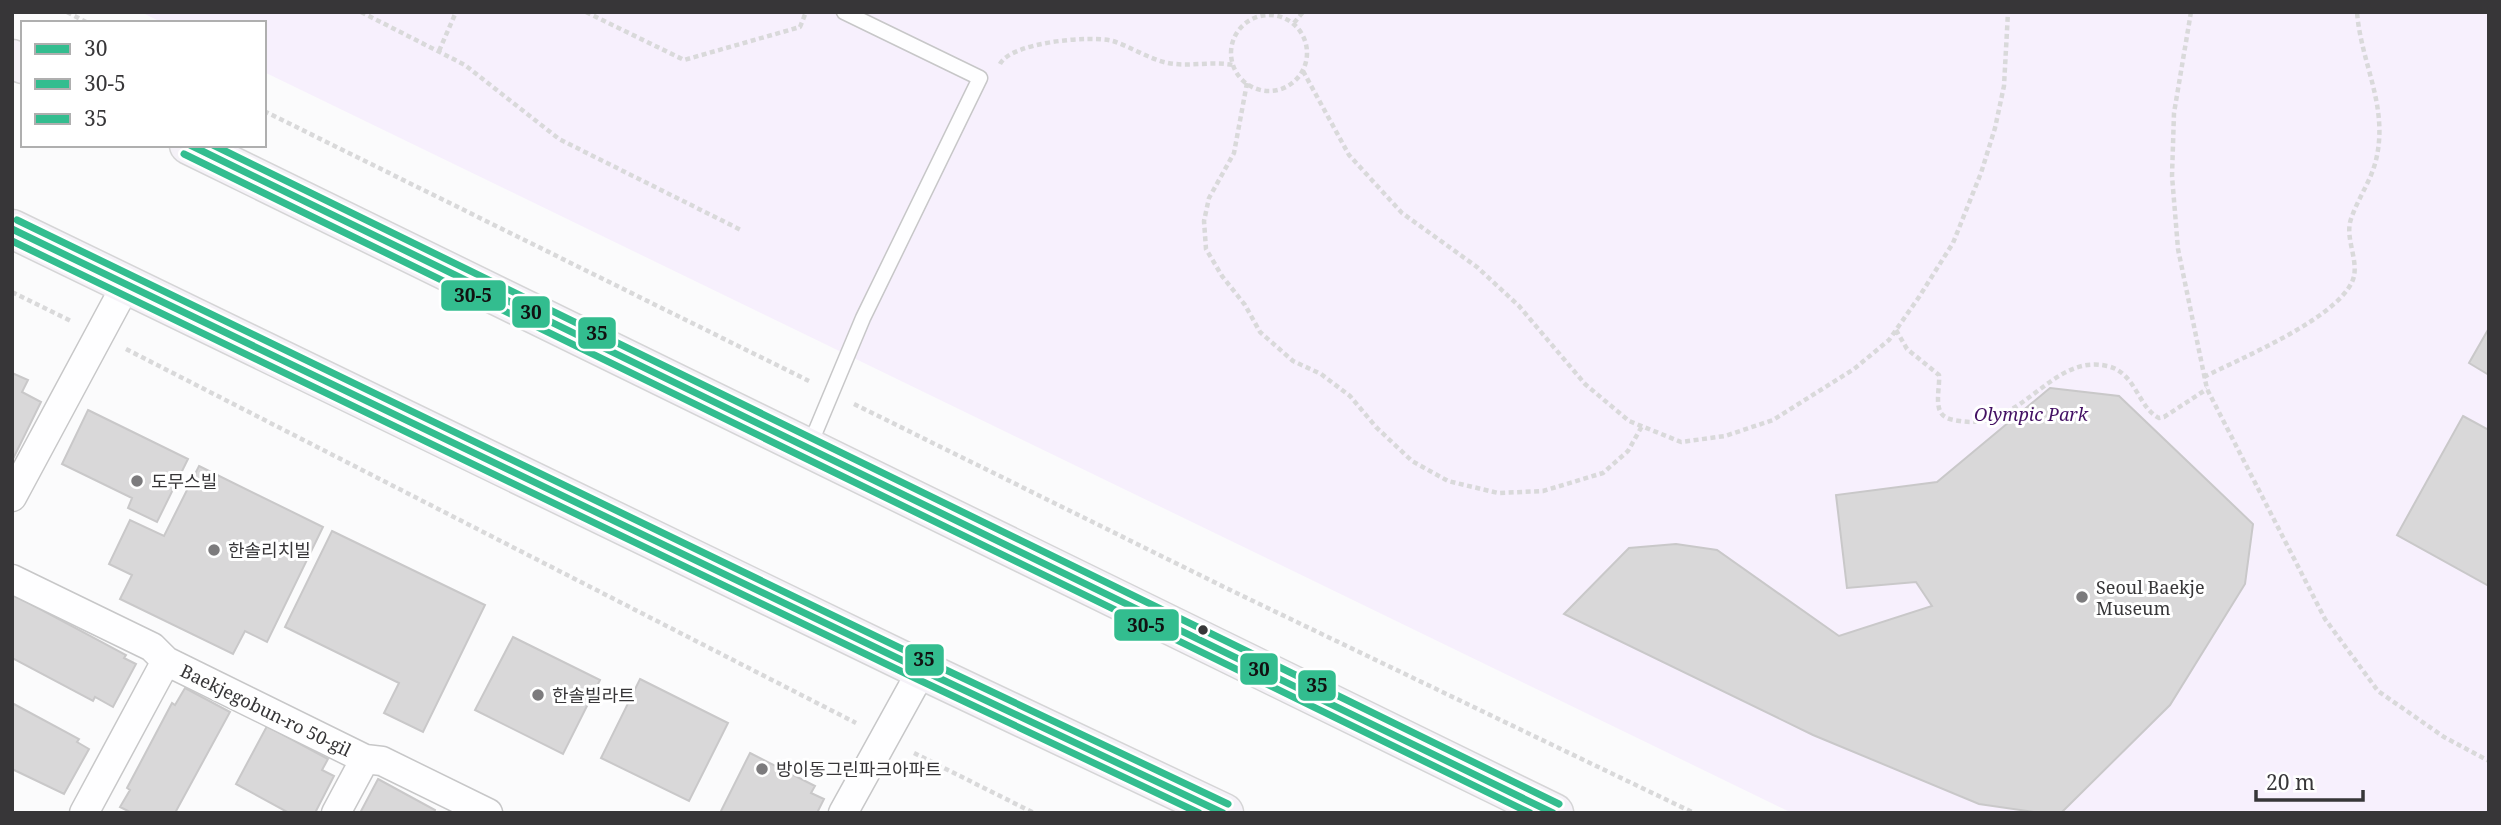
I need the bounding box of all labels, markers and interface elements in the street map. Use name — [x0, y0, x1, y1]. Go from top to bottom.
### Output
legend — [21, 21, 266, 147]
text: 30 — [84, 34, 107, 62]
text: 30-5 — [84, 69, 126, 97]
text: 35 — [84, 104, 107, 132]
line badge: 30-5 — [440, 279, 507, 312]
text: 30-5 — [454, 282, 492, 308]
line badge: 30 — [511, 295, 551, 329]
text: 30 — [520, 299, 542, 325]
line badge: 35 — [577, 316, 617, 350]
text: 35 — [586, 320, 608, 346]
park label: Olympic Park — [1974, 402, 2089, 426]
place label: 도무스빌 — [151, 469, 217, 493]
marker: 도무스빌 — [129, 473, 145, 489]
place label: 한솔리치빌 — [228, 538, 311, 562]
marker: 한솔리치빌 — [206, 542, 222, 558]
place label: Seoul Baekje Museum — [2096, 575, 2205, 620]
marker: Seoul Baekje Museum — [2074, 589, 2090, 605]
line badge: 30-5 — [1113, 608, 1180, 642]
text: 30-5 — [1127, 612, 1165, 638]
unlabelled marker — [1196, 623, 1210, 637]
line badge: 35 — [904, 643, 945, 677]
text: 35 — [913, 646, 935, 672]
line badge: 30 — [1239, 652, 1279, 686]
text: 30 — [1248, 656, 1270, 682]
street label: Baekjegobun-ro 50-gil — [177, 658, 356, 762]
line badge: 35 — [1297, 669, 1337, 702]
text: 35 — [1306, 672, 1328, 698]
place label: 한솔빌라트 — [552, 683, 635, 707]
marker: 한솔빌라트 — [530, 687, 546, 703]
place label: 방이동그린파크아파트 — [776, 757, 942, 781]
scale bar — [2256, 758, 2363, 802]
marker: 방이동그린파크아파트 — [754, 761, 770, 777]
text: 20 m — [2266, 768, 2315, 796]

